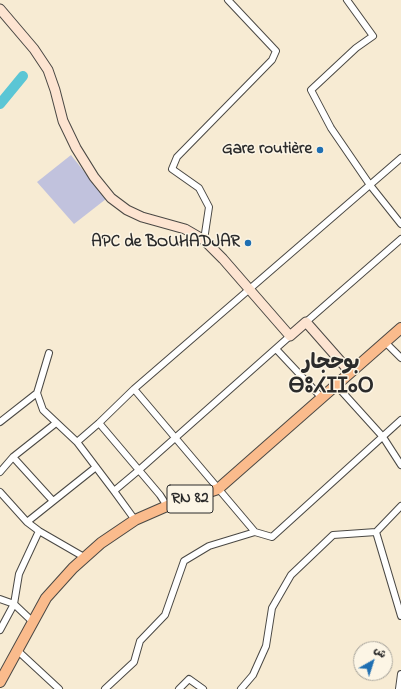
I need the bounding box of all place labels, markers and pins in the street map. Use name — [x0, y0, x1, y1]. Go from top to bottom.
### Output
place label: Gare routière — [222, 140, 312, 160]
marker: Gare routière — [315, 145, 325, 155]
place label: APC de BOUHADJAR — [91, 233, 240, 253]
marker: APC de BOUHADJAR — [243, 238, 253, 248]

